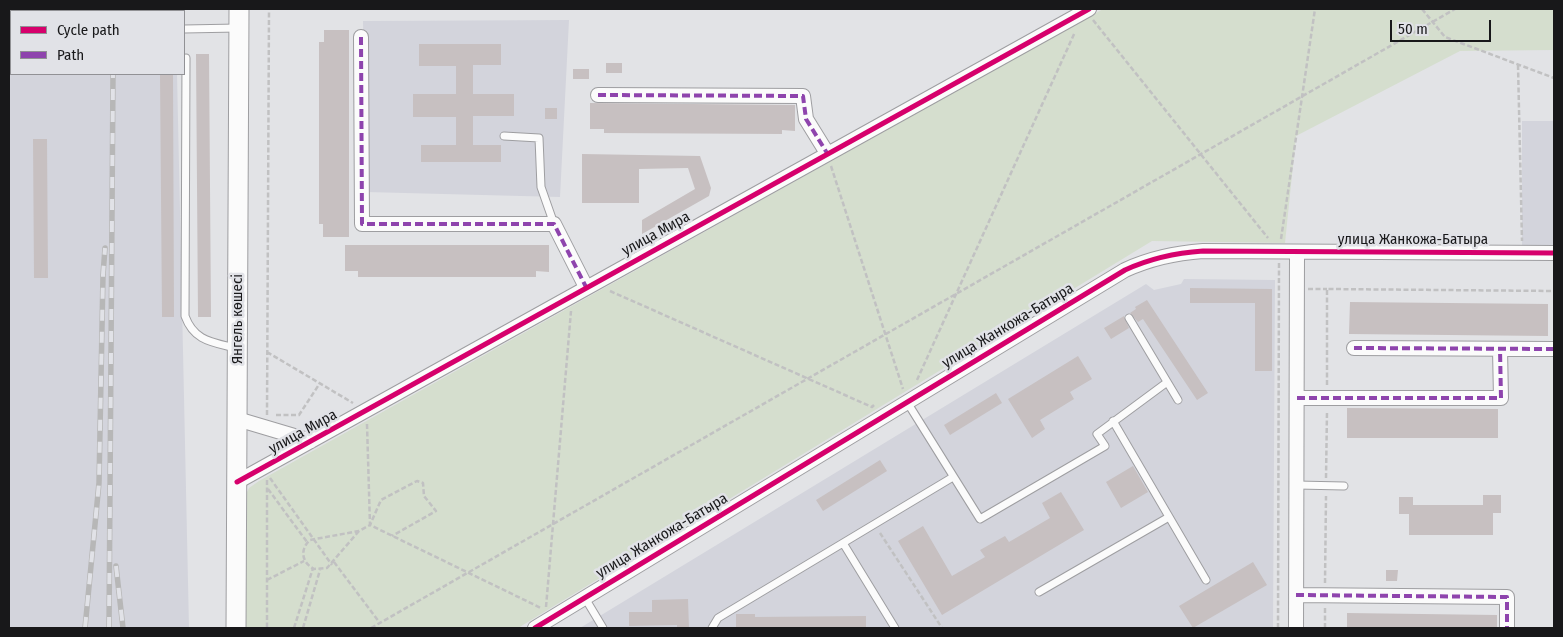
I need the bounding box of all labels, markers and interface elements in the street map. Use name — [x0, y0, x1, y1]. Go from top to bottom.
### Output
legend — [10, 10, 185, 75]
scale bar — [1393, 10, 1494, 42]
text: 50 m — [1398, 20, 1428, 38]
text: Cycle path — [57, 21, 120, 39]
text: Path — [57, 46, 84, 64]
street label: улица Мира — [619, 208, 693, 260]
street label: улица Жанкожа-Батыра — [1338, 231, 1488, 249]
street label: Янгель көшесі — [229, 274, 247, 364]
street label: улица Жанкожа-Батыра — [939, 280, 1077, 372]
street label: улица Мира — [266, 406, 340, 458]
street label: улица Жанкожа-Батыра — [593, 490, 731, 582]

